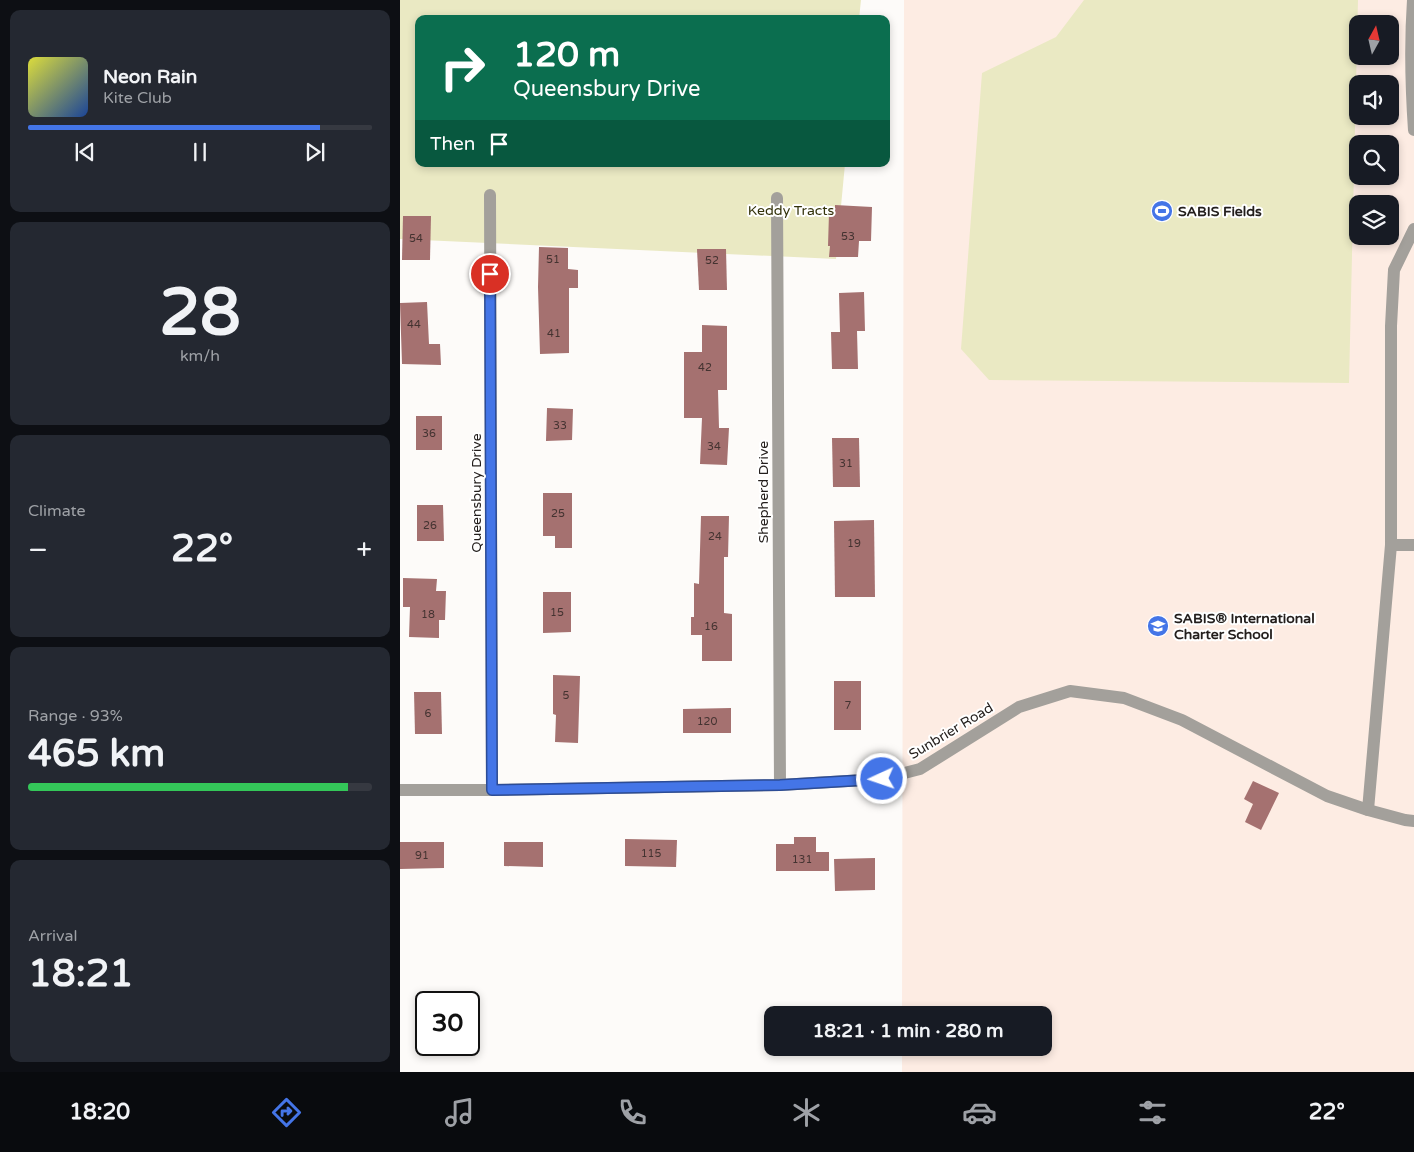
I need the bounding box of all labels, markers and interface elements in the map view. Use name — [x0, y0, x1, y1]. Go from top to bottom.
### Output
north arrow — [1349, 15, 1399, 65]
map controls — [1349, 15, 1399, 245]
text: 120 m — [513, 34, 620, 76]
icon: right — [430, 35, 495, 100]
text: Neon Rain — [103, 66, 197, 88]
button: sound — [1349, 75, 1399, 125]
text: Queensbury Drive — [513, 76, 700, 102]
text: Kite Club — [103, 88, 172, 108]
icon: arrive — [485, 130, 513, 158]
text: Then — [430, 133, 475, 155]
button: search — [1349, 135, 1399, 185]
icon: previous — [71, 138, 99, 166]
icon: pause — [186, 138, 214, 166]
icon: next — [301, 138, 329, 166]
button: layers — [1349, 195, 1399, 245]
sports icon: SABIS Fields — [1150, 199, 1174, 223]
park label: Keddy Tracts — [748, 202, 835, 219]
place label: SABIS Fields — [1178, 203, 1262, 220]
house number: 53 — [841, 230, 855, 243]
house number: 54 — [409, 232, 423, 245]
pin — [469, 253, 511, 295]
house number: 51 — [546, 253, 560, 266]
house number: 52 — [705, 254, 719, 267]
icon: arrive — [476, 260, 504, 288]
text: 28 — [159, 274, 241, 353]
house number: 44 — [407, 318, 421, 331]
house number: 41 — [547, 327, 561, 340]
text: km/h — [180, 346, 220, 366]
house number: 42 — [698, 361, 712, 374]
house number: 33 — [553, 419, 567, 432]
house number: 36 — [422, 427, 436, 440]
street label: Queensbury Drive — [468, 433, 485, 553]
house number: 34 — [707, 440, 721, 453]
street label: Shepherd Drive — [755, 441, 772, 543]
house number: 31 — [839, 457, 853, 470]
text: Climate — [28, 501, 86, 521]
house number: 25 — [551, 507, 565, 520]
house number: 26 — [423, 519, 437, 532]
text: 22° — [171, 526, 233, 572]
house number: 24 — [708, 530, 722, 543]
text: − — [28, 533, 48, 567]
text: + — [356, 533, 372, 567]
house number: 19 — [847, 537, 861, 550]
house number: 15 — [550, 606, 564, 619]
house number: 18 — [421, 608, 435, 621]
place label: SABIS® International Charter School — [1174, 610, 1315, 643]
school or university icon: SABIS® International Charter School — [1146, 614, 1170, 638]
house number: 16 — [704, 620, 718, 633]
house number: 5 — [563, 689, 570, 702]
house number: 7 — [845, 699, 852, 712]
street label: Sunbrier Road — [906, 699, 996, 763]
text: Range · 93% — [28, 706, 123, 726]
house number: 6 — [425, 707, 432, 720]
house number: 120 — [697, 715, 717, 728]
text: 465 km — [28, 731, 165, 777]
position arrow — [855, 752, 907, 804]
house number: 115 — [641, 847, 661, 860]
house number: 91 — [415, 849, 429, 862]
house number: 131 — [792, 853, 812, 866]
text: Arrival — [28, 926, 77, 946]
text: 18:21 — [28, 951, 133, 997]
speed limit sign: 30 — [415, 991, 480, 1056]
text: 18:21 · 1 min · 280 m — [812, 1020, 1004, 1042]
icon: directions — [269, 1095, 304, 1130]
icon: music — [442, 1095, 477, 1130]
icon: phone — [615, 1095, 650, 1130]
icon: climate — [789, 1095, 824, 1130]
icon: car — [962, 1095, 997, 1130]
icon: filters — [1135, 1095, 1170, 1130]
text: 18:20 — [69, 1099, 130, 1125]
text: 22° — [1309, 1099, 1345, 1125]

